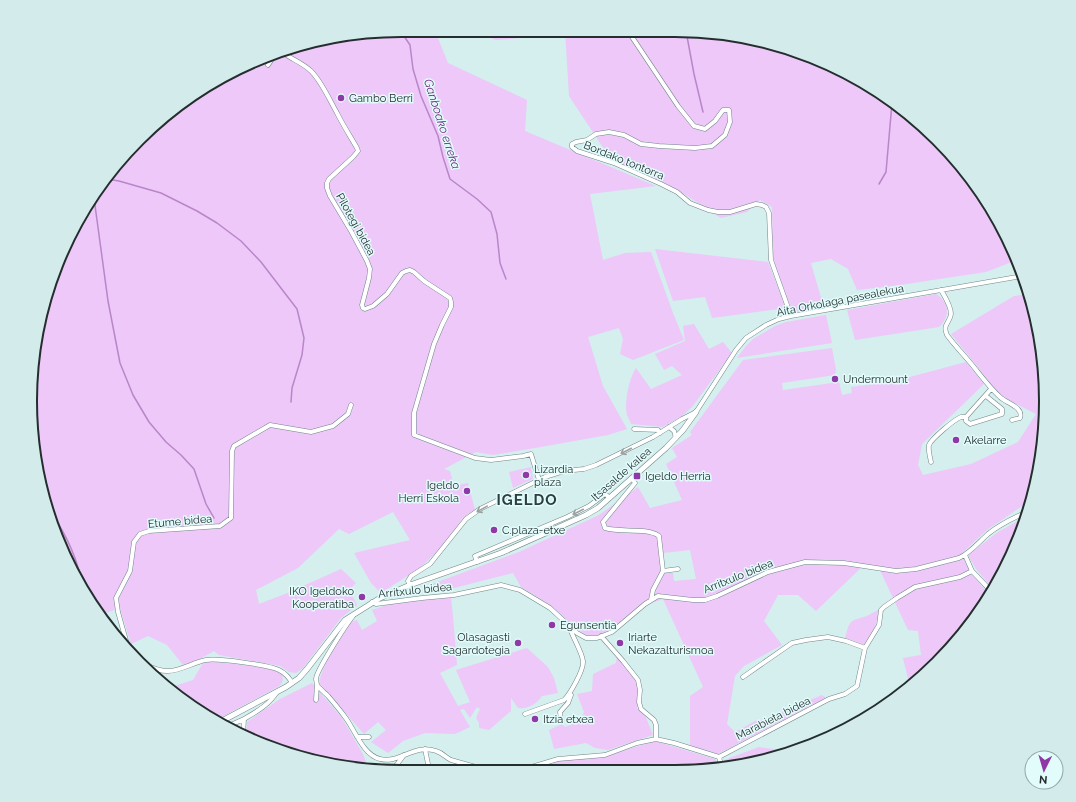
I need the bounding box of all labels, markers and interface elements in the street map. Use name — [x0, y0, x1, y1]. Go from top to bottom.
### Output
water label: Ganboako erreka — [421, 77, 463, 171]
place label: Gambo Berri — [349, 92, 413, 105]
marker: Gambo Berri — [336, 93, 346, 103]
street label: Bordako tontorra — [582, 138, 666, 183]
street label: Pilotegi bidea — [333, 191, 378, 258]
street label: Aita Orkolaga pasealekua — [775, 282, 905, 319]
place label: Undermount — [843, 373, 908, 386]
marker: Undermount — [830, 374, 840, 384]
place label: Akelarre — [964, 434, 1007, 447]
marker: Akelarre — [951, 435, 961, 445]
street label: Itsasalde kalea — [589, 445, 654, 504]
one-way arrow — [620, 447, 632, 455]
place label: Lizardia plaza — [534, 463, 573, 489]
marker: Lizardia plaza — [521, 470, 531, 480]
place label: Igeldo Herria — [645, 470, 711, 483]
marker: Igeldo Herria — [632, 471, 642, 481]
place label: Igeldo Herri Eskola — [399, 479, 459, 505]
marker: Igeldo Herri Eskola — [462, 486, 472, 496]
district label: IGELDO — [496, 491, 558, 509]
one-way arrow — [476, 505, 488, 513]
one-way arrow — [572, 508, 584, 516]
street label: Etume bidea — [147, 512, 213, 531]
place label: C.plaza-etxe — [502, 524, 566, 537]
marker: C.plaza-etxe — [489, 525, 499, 535]
street label: Arritxulo bidea — [701, 557, 775, 596]
street label: Arritxulo bidea — [378, 580, 453, 601]
place label: IKO Igeldoko Kooperatiba — [289, 585, 354, 611]
marker: IKO Igeldoko Kooperatiba — [357, 592, 367, 602]
place label: Egunsentia — [560, 619, 617, 632]
marker: Egunsentia — [547, 620, 557, 630]
place label: Olasagasti Sagardotegia — [442, 631, 510, 657]
place label: Iriarte Nekazalturismoa — [628, 631, 714, 657]
marker: Olasagasti Sagardotegia — [513, 638, 523, 648]
marker: Iriarte Nekazalturismoa — [615, 638, 625, 648]
street label: Marabieta bidea — [734, 694, 813, 743]
place label: Itzia etxea — [543, 713, 594, 726]
marker: Itzia etxea — [530, 714, 540, 724]
north arrow — [1024, 750, 1064, 790]
text: N — [1038, 773, 1048, 786]

